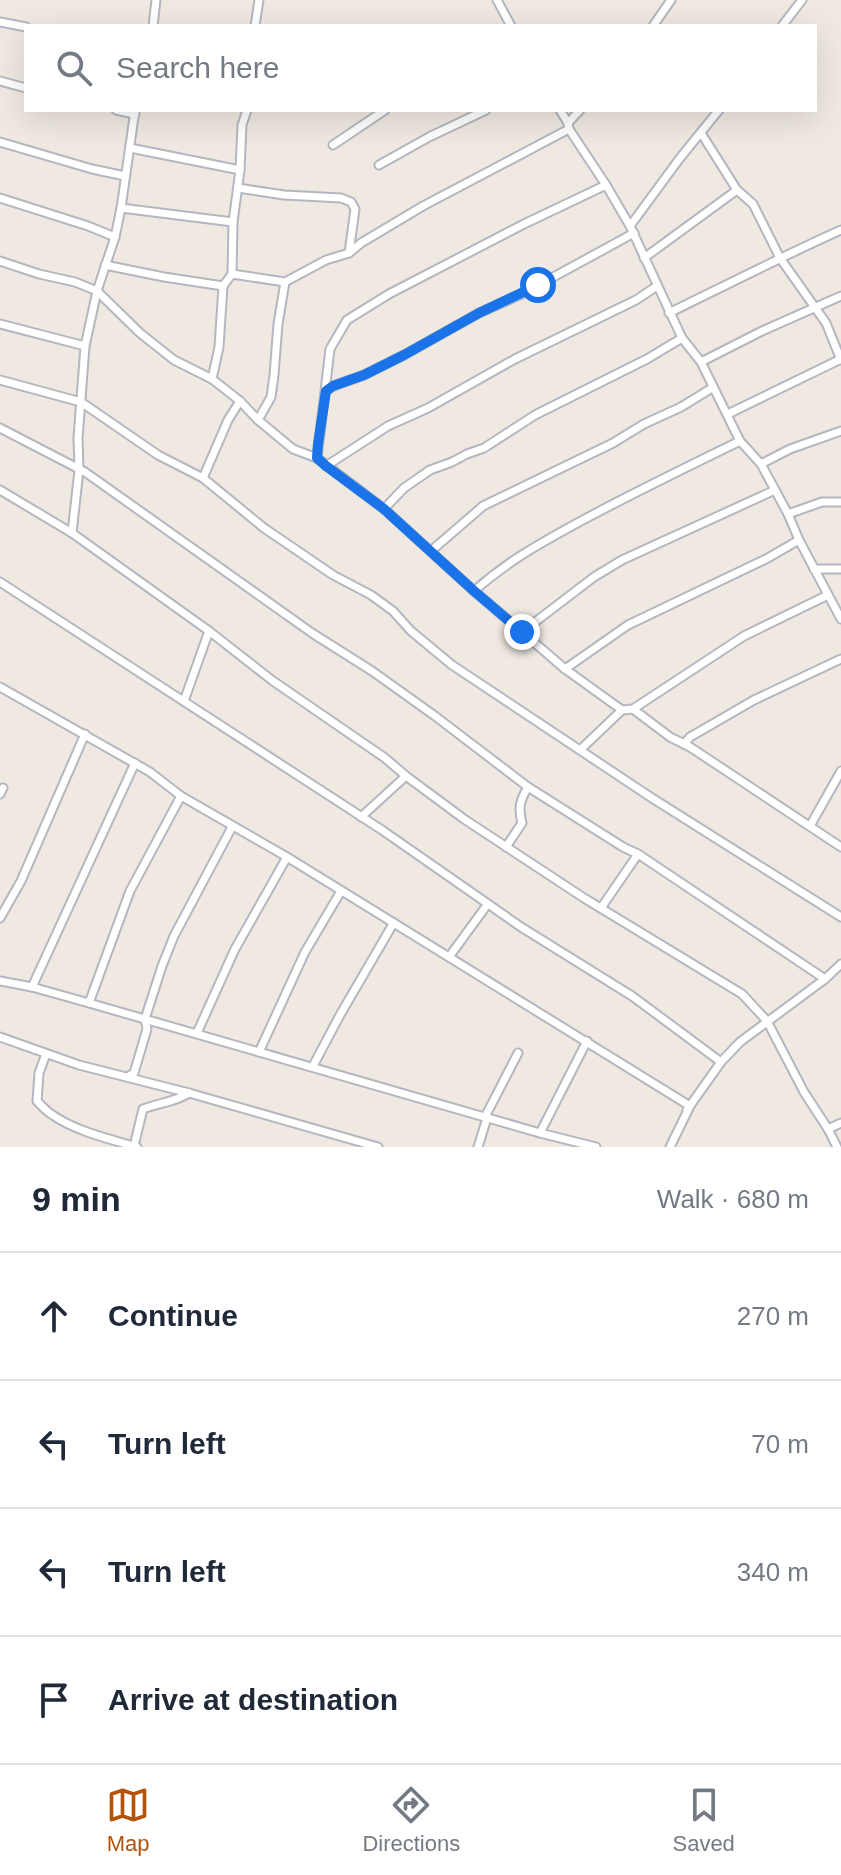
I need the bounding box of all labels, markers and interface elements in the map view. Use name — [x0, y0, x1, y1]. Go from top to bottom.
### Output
search box — [24, 24, 817, 112]
icon: search — [52, 46, 96, 90]
text: Search here — [116, 51, 279, 84]
route start — [520, 267, 556, 303]
route end — [504, 614, 540, 650]
text: 9 min — [32, 1180, 121, 1218]
text: Walk · 680 m — [657, 1184, 809, 1214]
icon: ahead — [32, 1294, 76, 1338]
text: Continue — [108, 1299, 238, 1332]
text: 270 m — [737, 1301, 809, 1331]
icon: left — [32, 1422, 76, 1466]
text: Turn left — [108, 1427, 226, 1460]
text: 70 m — [751, 1429, 809, 1459]
icon: left — [32, 1550, 76, 1594]
text: Turn left — [108, 1555, 226, 1588]
text: 340 m — [737, 1557, 809, 1587]
icon: arrive — [32, 1678, 76, 1722]
text: Arrive at destination — [108, 1683, 398, 1716]
tab: Map — [106, 1783, 150, 1857]
tab: Directions — [362, 1783, 460, 1857]
tab: Saved — [672, 1783, 735, 1857]

